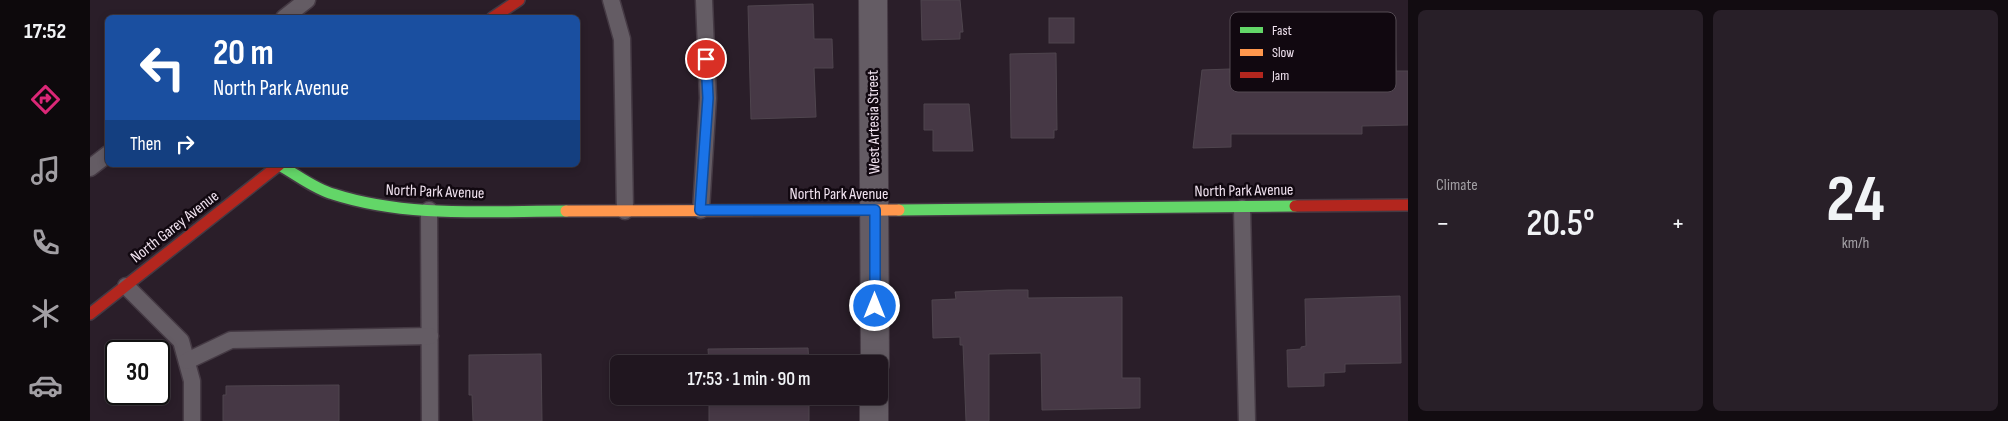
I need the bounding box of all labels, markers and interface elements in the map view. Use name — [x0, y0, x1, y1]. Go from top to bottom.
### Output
legend — [1230, 12, 1396, 92]
text: 17:52 — [24, 18, 66, 45]
text: Fast — [1272, 22, 1292, 39]
text: 20 m — [213, 32, 274, 75]
icon: left — [130, 35, 195, 100]
pin — [685, 38, 727, 80]
text: Slow — [1272, 44, 1294, 61]
icon: arrive — [692, 45, 720, 73]
text: Jam — [1271, 67, 1289, 84]
street label: West Artesia Street — [864, 70, 884, 174]
text: North Park Avenue — [213, 75, 349, 102]
icon: directions — [28, 82, 63, 117]
icon: right — [171, 130, 199, 158]
text: Then — [130, 133, 161, 156]
icon: music — [28, 153, 63, 188]
text: 24 — [1826, 162, 1885, 240]
text: Climate — [1436, 176, 1478, 195]
street label: North Park Avenue — [385, 181, 485, 203]
street label: North Park Avenue — [1194, 181, 1294, 201]
street label: North Park Avenue — [790, 185, 888, 204]
street label: North Garey Avenue — [127, 187, 223, 267]
text: 20.5° — [1526, 201, 1595, 246]
text: − — [1436, 207, 1450, 240]
text: + — [1671, 207, 1685, 240]
icon: phone — [28, 225, 63, 260]
text: km/h — [1842, 234, 1869, 253]
position arrow — [848, 279, 900, 331]
icon: climate — [28, 296, 63, 331]
speed limit sign: 30 — [105, 340, 170, 405]
icon: car — [28, 368, 63, 403]
text: 17:53 · 1 min · 90 m — [687, 368, 811, 391]

